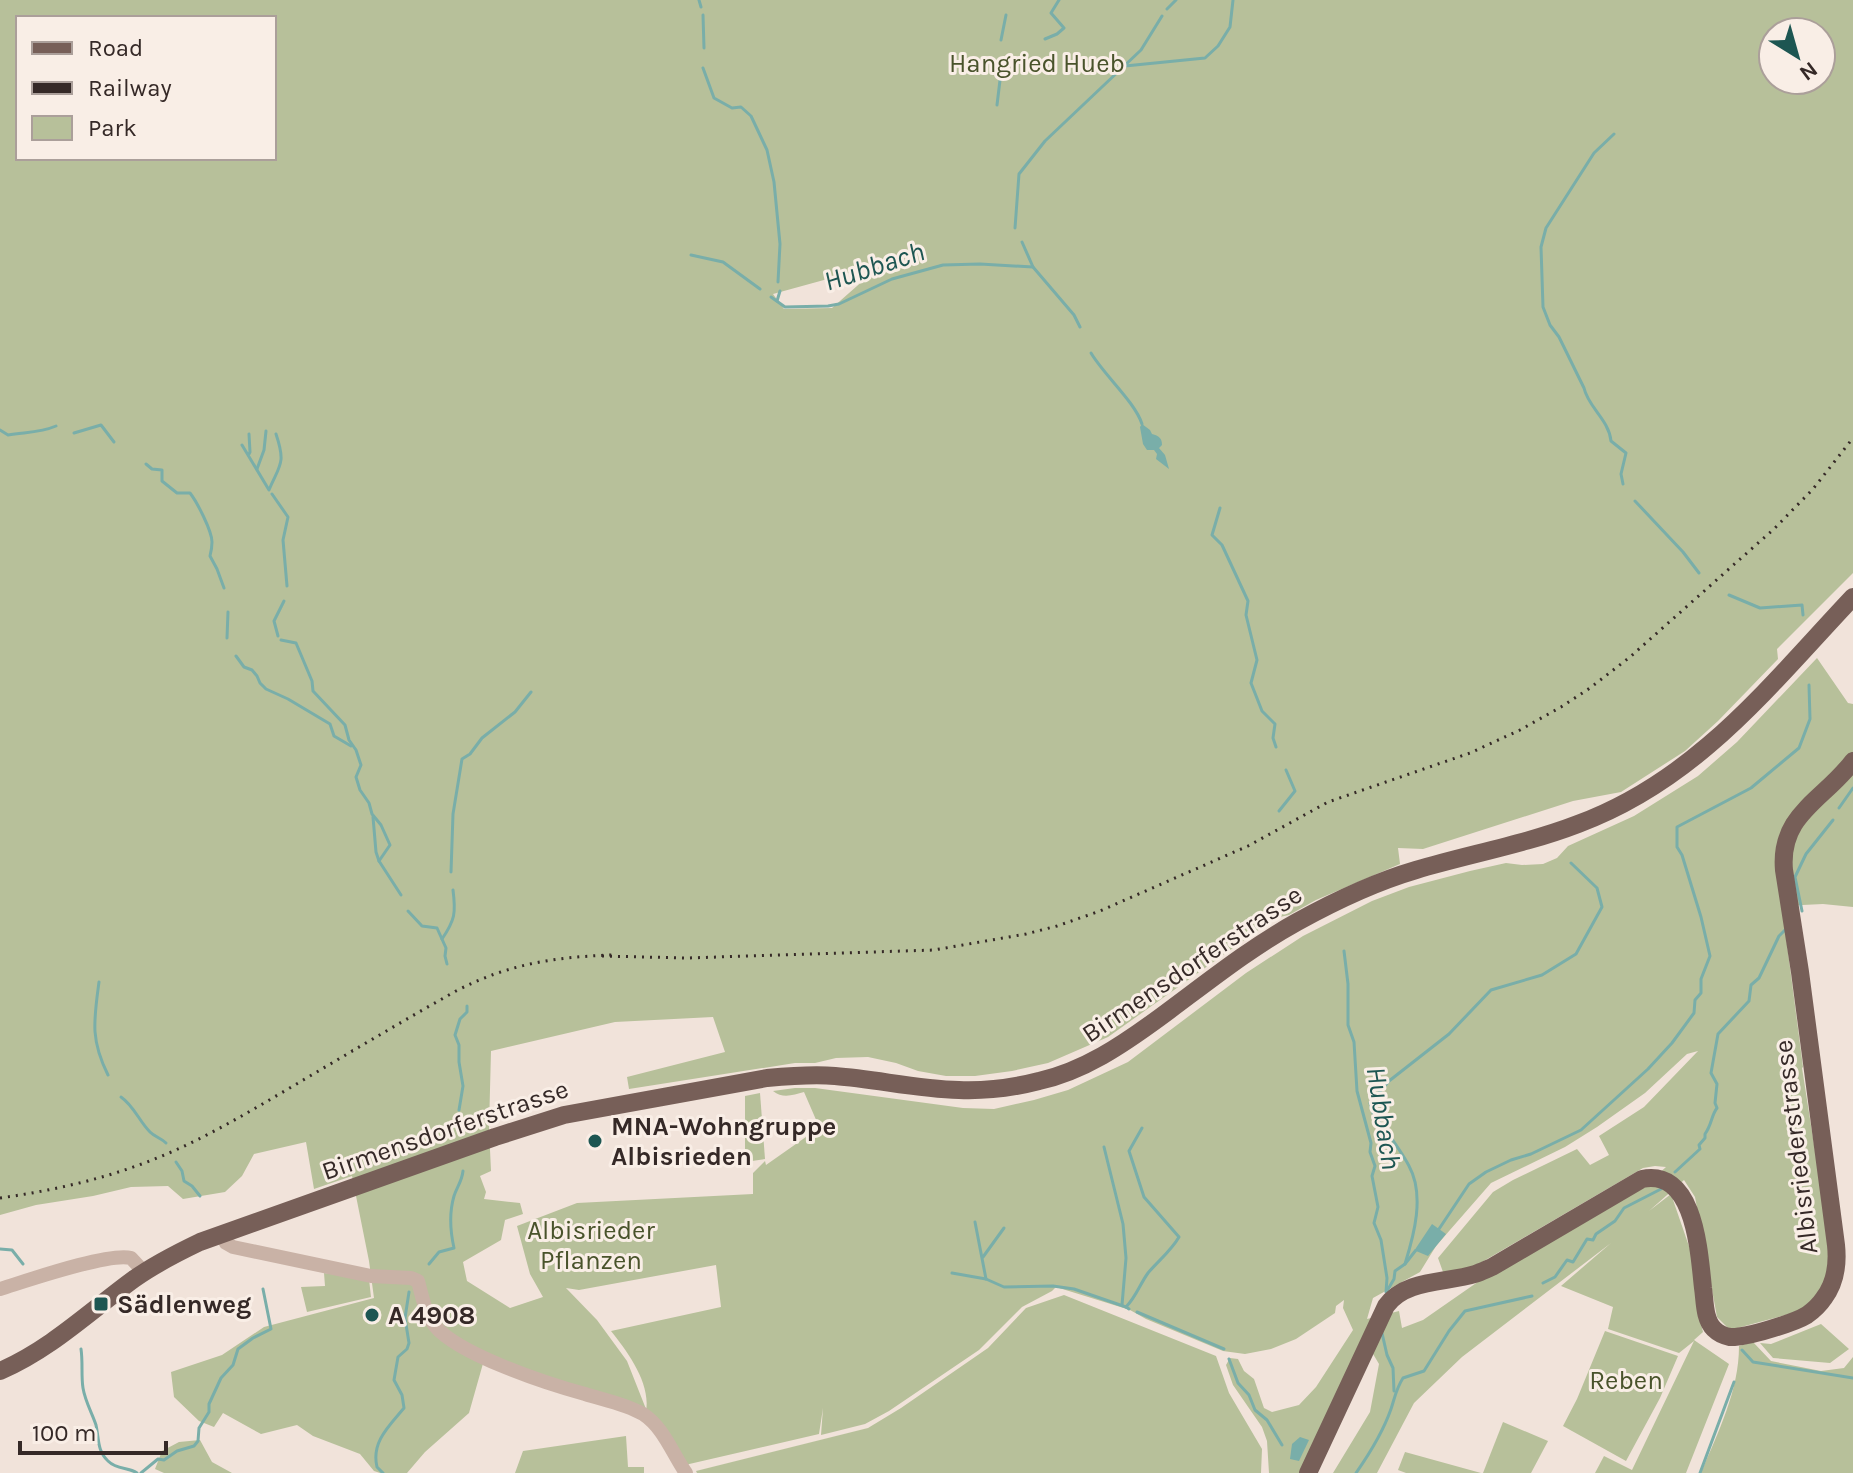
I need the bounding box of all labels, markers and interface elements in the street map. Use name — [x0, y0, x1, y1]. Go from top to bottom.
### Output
legend — [16, 16, 276, 160]
north arrow — [1757, 16, 1837, 96]
text: Road — [88, 34, 143, 62]
park label: Hangried Hueb — [949, 48, 1125, 79]
text: N — [1794, 56, 1823, 86]
text: Railway — [88, 74, 172, 102]
text: Park — [88, 114, 137, 142]
water label: Hubbach — [819, 234, 929, 298]
street label: Birmensdorferstrasse — [1076, 879, 1308, 1049]
street label: Albisriederstrasse — [1767, 1038, 1825, 1256]
water label: Hubbach — [1360, 1064, 1408, 1172]
street label: Birmensdorferstrasse — [318, 1073, 572, 1187]
place label: MNA-Wohngruppe Albisrieden — [611, 1111, 836, 1172]
marker: MNA-Wohngruppe Albisrieden — [586, 1132, 604, 1150]
park label: Albisrieder Pflanzen — [527, 1215, 655, 1276]
place label: Sädlenweg — [117, 1289, 251, 1320]
marker: Sädlenweg — [92, 1295, 110, 1313]
place label: A 4908 — [388, 1300, 475, 1331]
marker: A 4908 — [363, 1306, 381, 1324]
park label: Reben — [1589, 1365, 1663, 1396]
scale bar — [20, 1405, 166, 1455]
text: 100 m — [32, 1419, 97, 1447]

